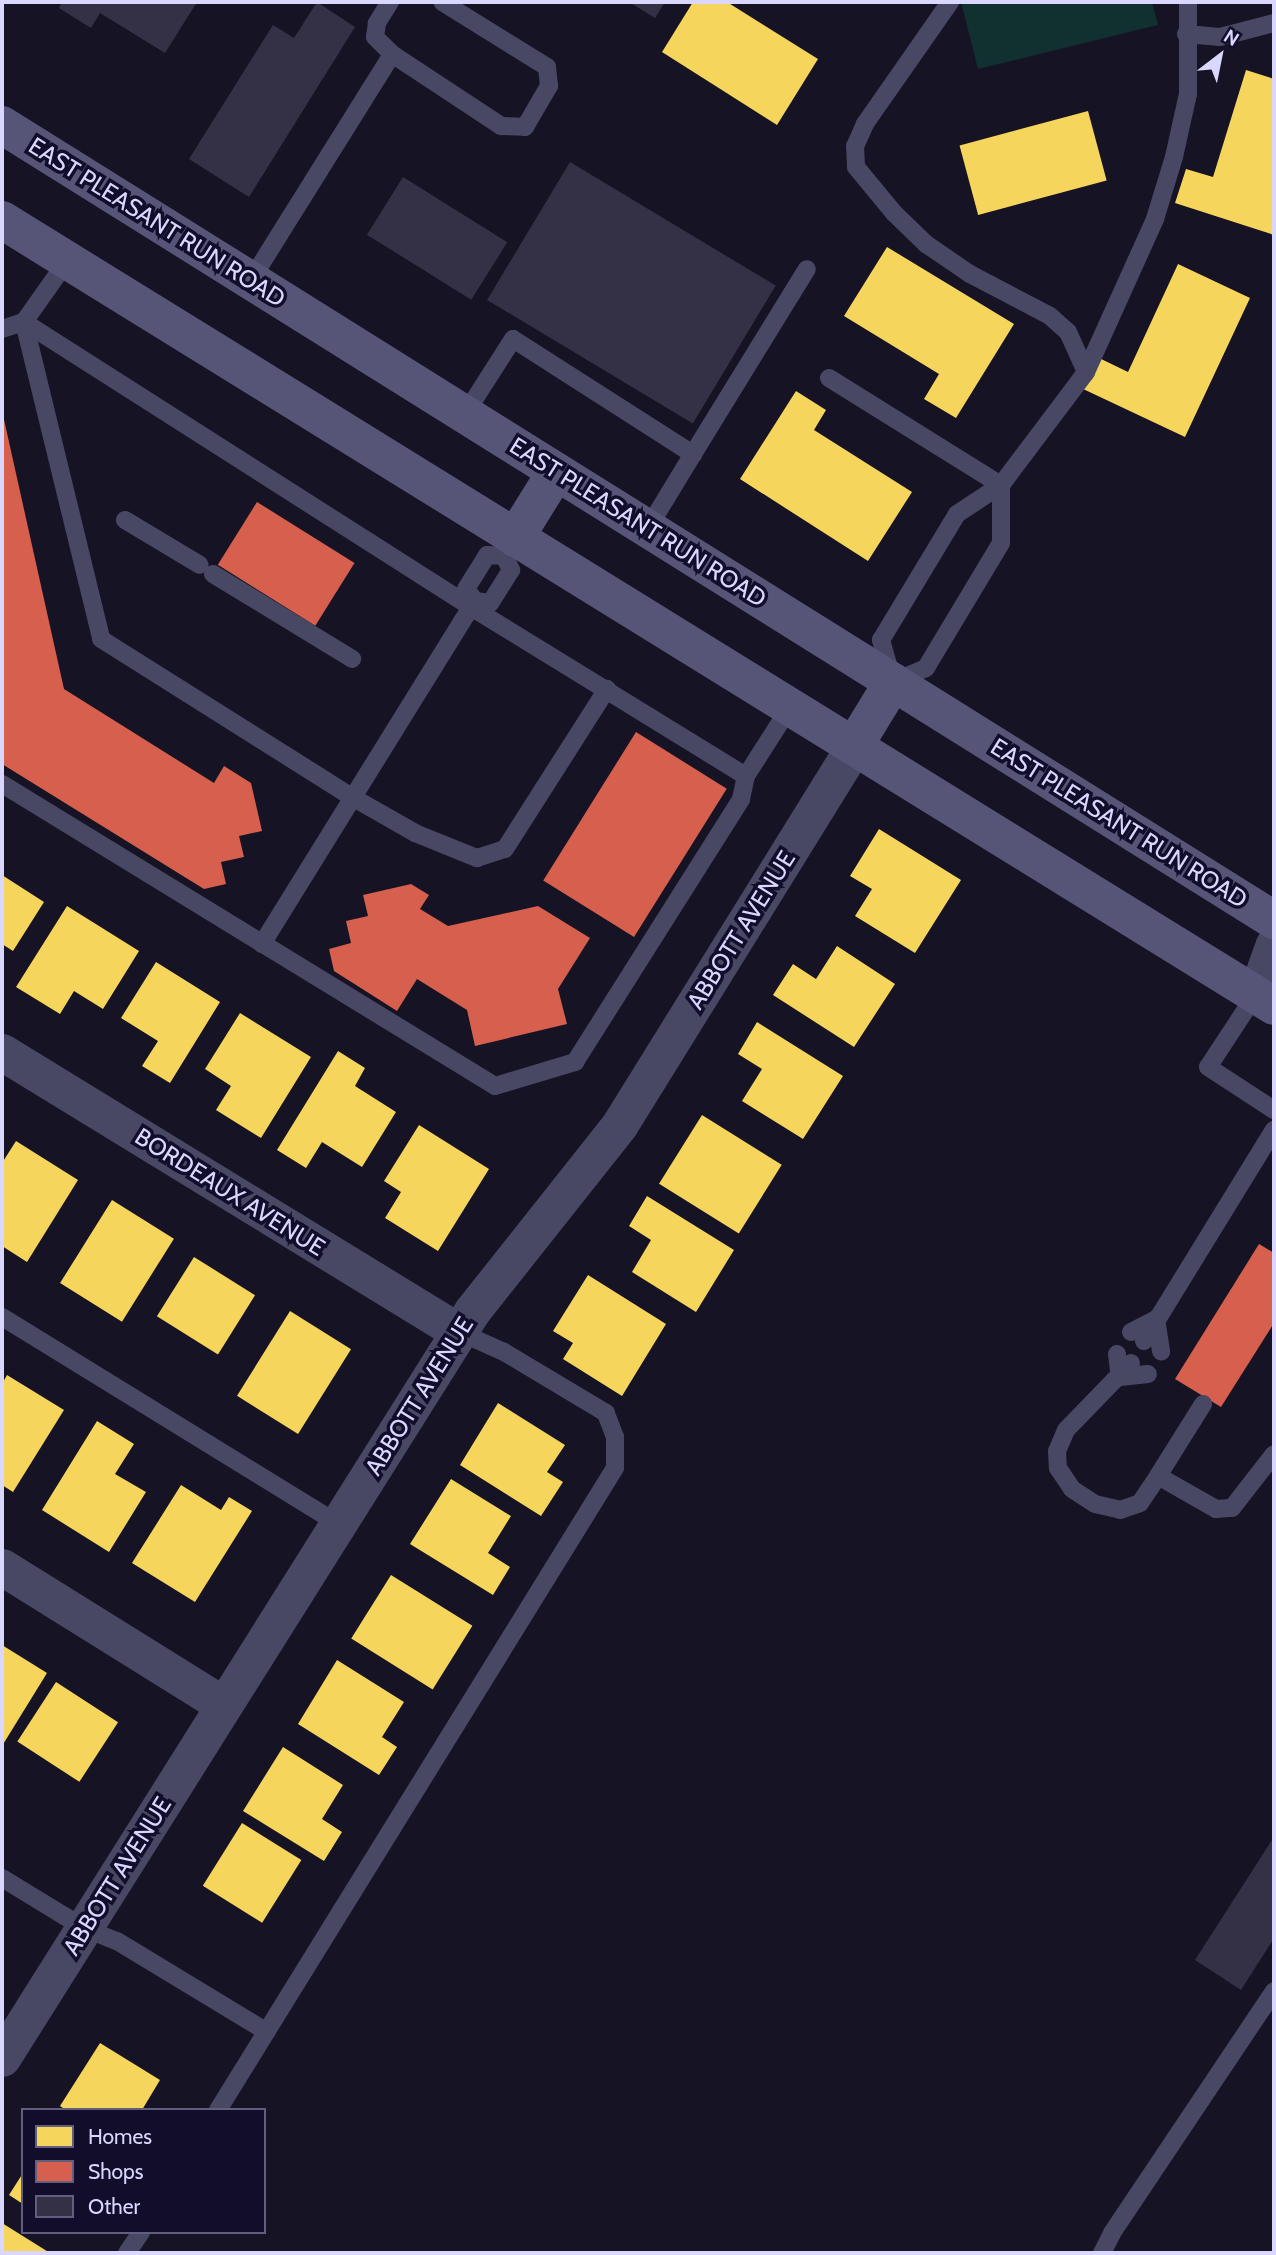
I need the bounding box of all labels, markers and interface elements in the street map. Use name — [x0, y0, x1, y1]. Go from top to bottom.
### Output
north arrow — [1185, 21, 1255, 91]
text: N — [1220, 24, 1243, 51]
street label: EAST PLEASANT RUN ROAD — [23, 131, 291, 313]
street label: EAST PLEASANT RUN ROAD — [504, 431, 772, 613]
street label: EAST PLEASANT RUN ROAD — [985, 732, 1253, 914]
street label: ABBOTT AVENUE — [681, 845, 801, 1015]
street label: BORDEAUX AVENUE — [130, 1122, 330, 1262]
street label: ABBOTT AVENUE — [359, 1311, 479, 1481]
street label: ABBOTT AVENUE — [57, 1791, 177, 1961]
legend — [21, 2108, 266, 2234]
text: Homes — [88, 2124, 152, 2149]
text: Shops — [88, 2159, 143, 2184]
text: Other — [88, 2194, 140, 2219]

